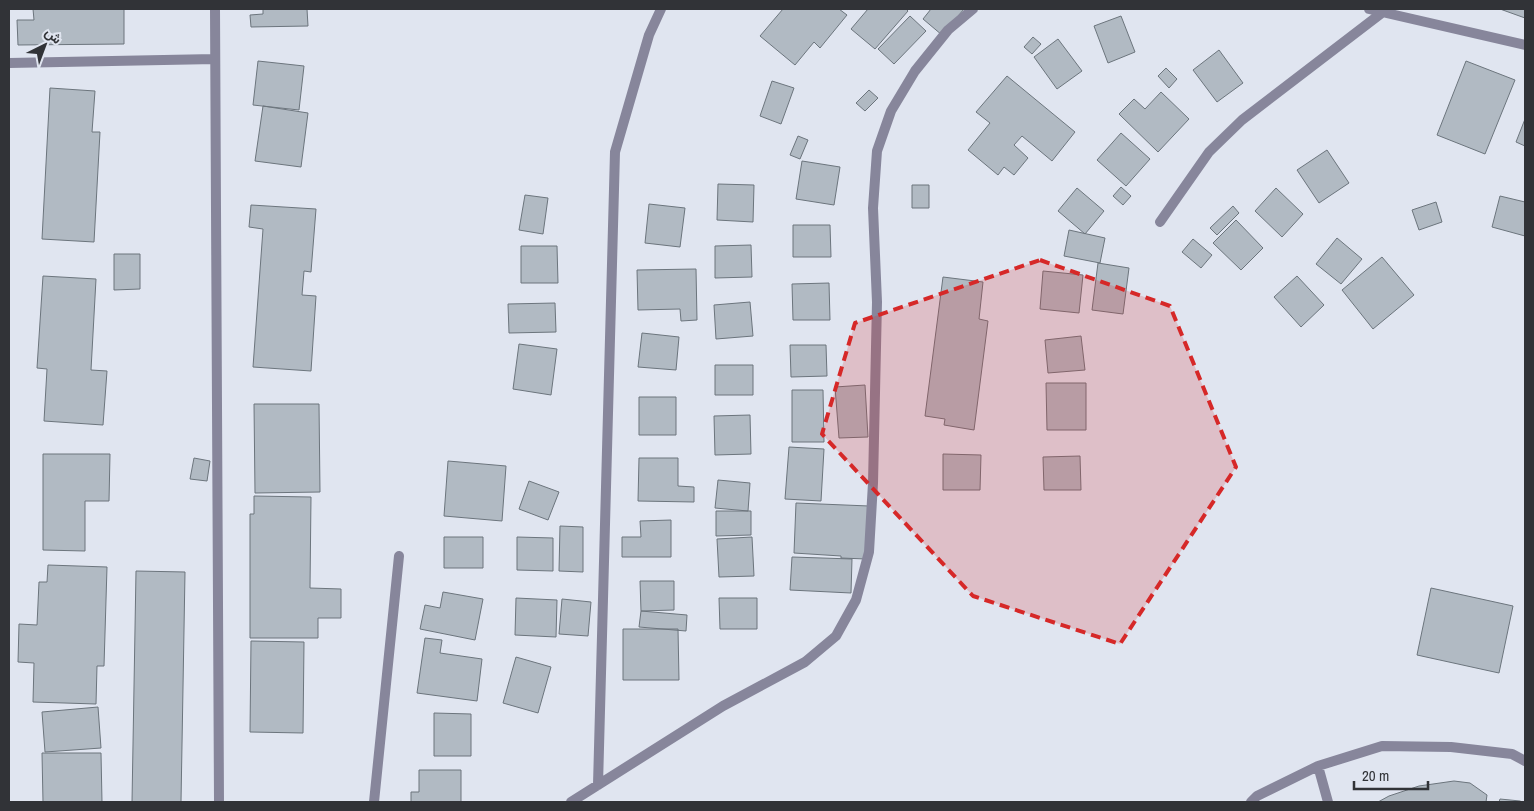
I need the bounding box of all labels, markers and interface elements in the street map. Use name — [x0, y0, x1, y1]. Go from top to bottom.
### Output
north arrow — [20, 20, 70, 70]
text: ش — [41, 23, 66, 48]
scale bar — [1354, 758, 1428, 790]
text: 20 m — [1362, 765, 1389, 786]

